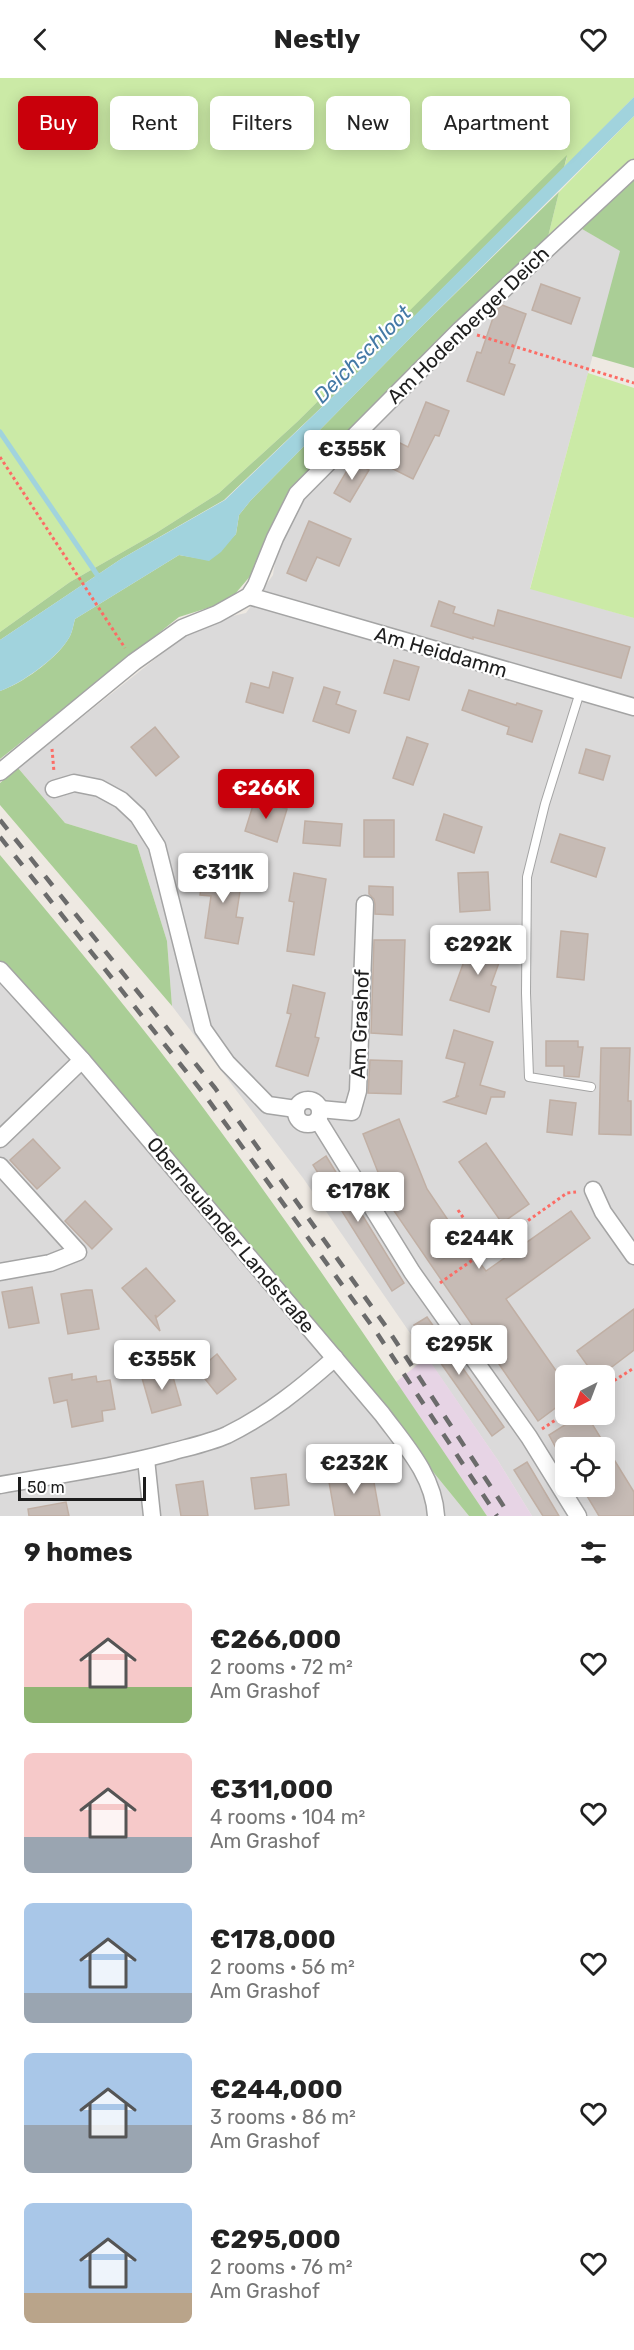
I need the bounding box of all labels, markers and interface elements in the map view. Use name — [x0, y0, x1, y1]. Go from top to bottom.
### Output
icon: back — [24, 23, 57, 56]
text: Nestly — [274, 23, 360, 55]
icon: heart — [577, 23, 610, 56]
chip: Buy — [18, 96, 98, 150]
chip: Rent — [110, 96, 198, 150]
chip: Filters — [210, 96, 314, 150]
chip: New — [326, 96, 410, 150]
chip: Apartment — [422, 96, 570, 150]
street label: Am Hodenberger Deich — [382, 241, 554, 409]
water label: Deichschloot — [308, 299, 417, 408]
pin: €355K — [310, 430, 394, 481]
text: €355K — [318, 437, 386, 461]
street label: Am Heiddamm — [372, 622, 510, 682]
pin: €266K — [224, 769, 308, 820]
text: €266K — [232, 776, 300, 800]
pin: €311K — [181, 853, 265, 904]
text: €311K — [192, 860, 254, 884]
pin: €292K — [436, 925, 520, 976]
text: €292K — [444, 932, 512, 956]
street label: Am Grashof — [346, 969, 374, 1079]
street label: Oberneulander Landstraße — [142, 1132, 320, 1338]
pin: €178K — [316, 1172, 400, 1223]
text: €178K — [326, 1179, 390, 1203]
pin: €244K — [437, 1219, 521, 1270]
text: €244K — [444, 1226, 514, 1250]
pin: €295K — [417, 1325, 501, 1376]
text: €295K — [425, 1332, 493, 1356]
pin: €355K — [120, 1340, 204, 1391]
text: €355K — [128, 1347, 196, 1371]
north arrow — [555, 1365, 615, 1425]
map controls — [555, 1365, 615, 1497]
button: locate — [555, 1437, 615, 1497]
pin: €232K — [312, 1444, 396, 1495]
text: €232K — [320, 1451, 388, 1475]
scale bar — [18, 1474, 146, 1502]
text: 50 m — [27, 1478, 65, 1497]
icon: filters — [577, 1536, 610, 1569]
text: 9 homes — [24, 1537, 133, 1568]
text: €266,000 — [210, 1624, 341, 1655]
icon: home — [72, 1627, 144, 1699]
icon: heart — [577, 1647, 610, 1680]
text: 2 rooms · 72 m² — [210, 1655, 353, 1679]
text: Am Grashof — [210, 1679, 320, 1703]
text: €311,000 — [210, 1774, 333, 1805]
icon: home — [72, 1777, 144, 1849]
icon: heart — [577, 1797, 610, 1830]
text: 4 rooms · 104 m² — [210, 1805, 365, 1829]
text: Am Grashof — [210, 1829, 320, 1853]
text: €178,000 — [210, 1924, 336, 1955]
icon: home — [72, 1927, 144, 1999]
icon: heart — [577, 1947, 610, 1980]
text: 2 rooms · 56 m² — [210, 1955, 355, 1979]
text: Am Grashof — [210, 1979, 320, 2003]
text: €244,000 — [210, 2074, 343, 2105]
icon: home — [72, 2077, 144, 2149]
icon: heart — [577, 2097, 610, 2130]
text: 3 rooms · 86 m² — [210, 2105, 356, 2129]
text: Am Grashof — [210, 2129, 320, 2153]
text: €295,000 — [210, 2224, 341, 2255]
icon: home — [72, 2227, 144, 2299]
icon: heart — [577, 2247, 610, 2280]
text: 2 rooms · 76 m² — [210, 2255, 353, 2279]
text: Am Grashof — [210, 2279, 320, 2303]

